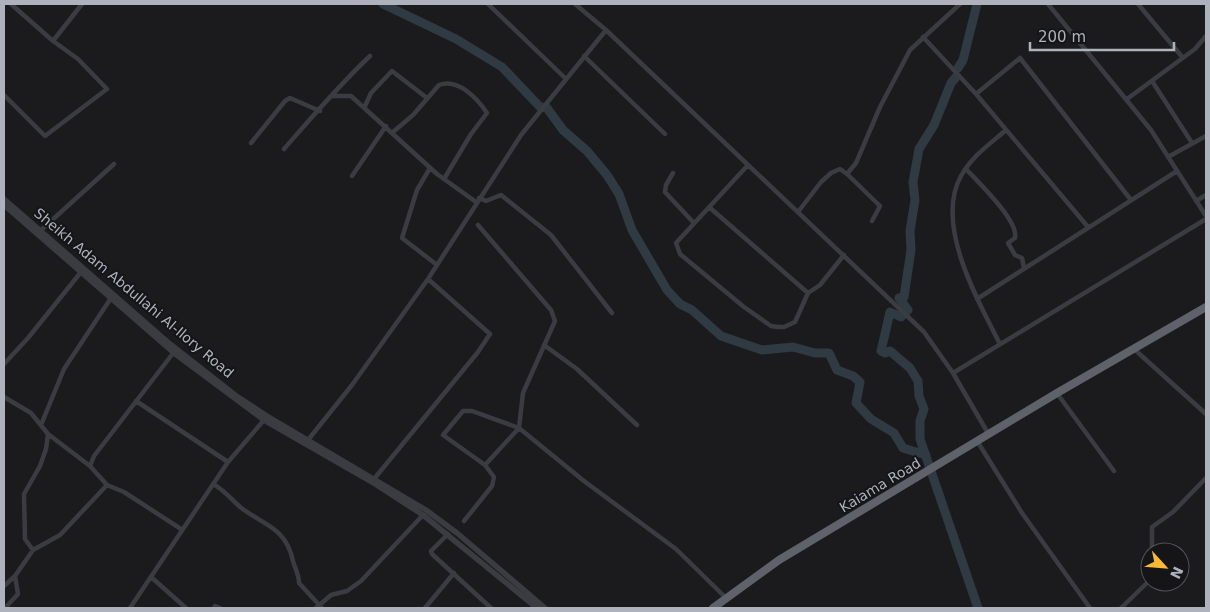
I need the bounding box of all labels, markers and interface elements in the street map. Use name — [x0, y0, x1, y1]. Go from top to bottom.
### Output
scale bar — [1030, 20, 1174, 52]
text: 200 m — [1038, 28, 1086, 46]
street label: Sheikh Adam Abdullahi Al-Ilory Road — [31, 205, 237, 381]
street label: Kaiama Road — [837, 455, 923, 515]
north arrow — [1140, 542, 1190, 592]
text: N — [1167, 564, 1186, 581]

